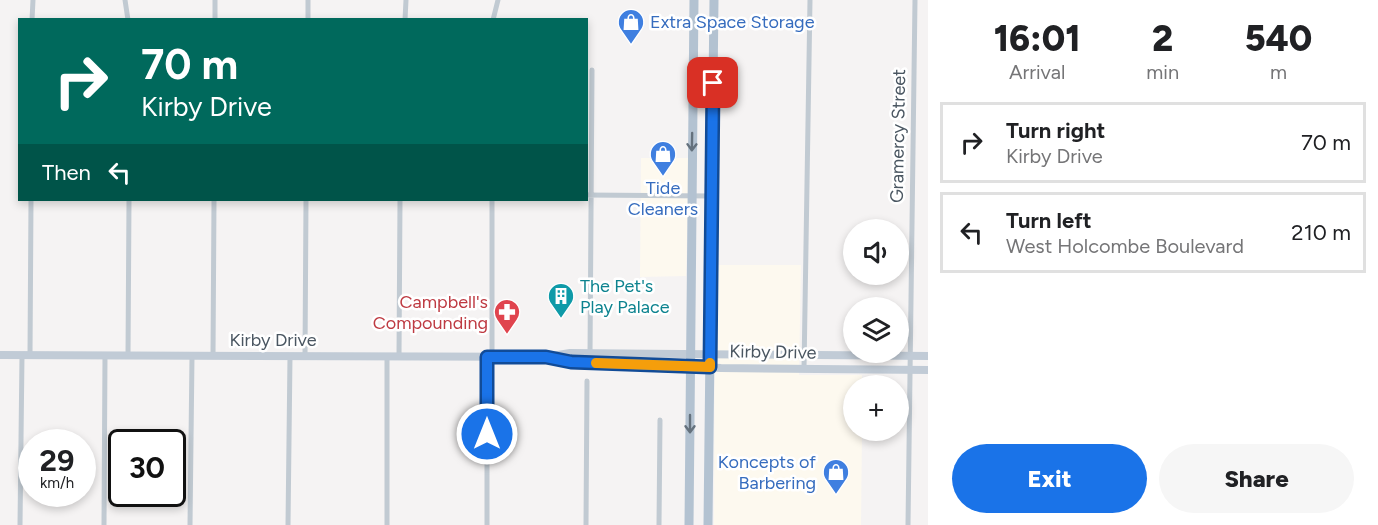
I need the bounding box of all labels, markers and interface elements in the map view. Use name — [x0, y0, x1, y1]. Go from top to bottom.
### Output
shop icon: Extra Space Storage — [616, 7, 646, 45]
place label: Extra Space Storage — [650, 11, 815, 33]
text: 16:01 — [994, 17, 1081, 60]
text: 2 — [1152, 17, 1173, 60]
text: 540 — [1245, 17, 1312, 60]
text: 70 m — [141, 39, 238, 90]
icon: right — [42, 42, 120, 120]
pin — [687, 57, 738, 108]
text: Arrival — [1009, 60, 1065, 84]
text: min — [1146, 60, 1179, 84]
text: m — [1270, 60, 1287, 84]
icon: arrive — [696, 66, 729, 99]
street label: Gramercy Street — [886, 69, 910, 203]
text: Kirby Drive — [141, 90, 272, 123]
text: Turn right — [1006, 117, 1105, 144]
icon: right — [955, 126, 988, 159]
text: 70 m — [1301, 129, 1351, 156]
one-way arrow — [687, 132, 698, 152]
shop icon: Tide Cleaners — [648, 139, 678, 177]
text: Kirby Drive — [1006, 144, 1103, 168]
icon: left — [103, 156, 136, 189]
text: Then — [42, 159, 91, 186]
place label: Tide Cleaners — [628, 177, 698, 220]
text: Turn left — [1006, 207, 1092, 234]
icon: left — [955, 216, 988, 249]
map controls — [843, 219, 909, 441]
button: sound — [843, 219, 909, 285]
text: 210 m — [1291, 219, 1351, 246]
text: West Holcombe Boulevard — [1006, 234, 1244, 258]
place label: The Pet's Play Palace — [580, 275, 670, 318]
building icon: The Pet's Play Palace — [546, 281, 576, 319]
place label: Campbell's Compounding — [373, 291, 488, 334]
pharmacy icon: Campbell's Compounding — [492, 297, 522, 335]
button: layers — [843, 297, 909, 363]
street label: Kirby Drive — [229, 329, 317, 351]
street label: Kirby Drive — [729, 340, 817, 364]
button: + — [843, 375, 909, 441]
position arrow — [455, 402, 519, 466]
one-way arrow — [684, 414, 696, 434]
speed limit sign: 30 — [108, 429, 186, 507]
text: 29 — [40, 442, 74, 479]
button: Exit — [952, 444, 1147, 513]
button: Share — [1159, 444, 1354, 513]
place label: Koncepts of Barbering — [718, 451, 816, 494]
shop icon: Koncepts of Barbering — [821, 457, 851, 495]
text: km/h — [40, 474, 74, 492]

